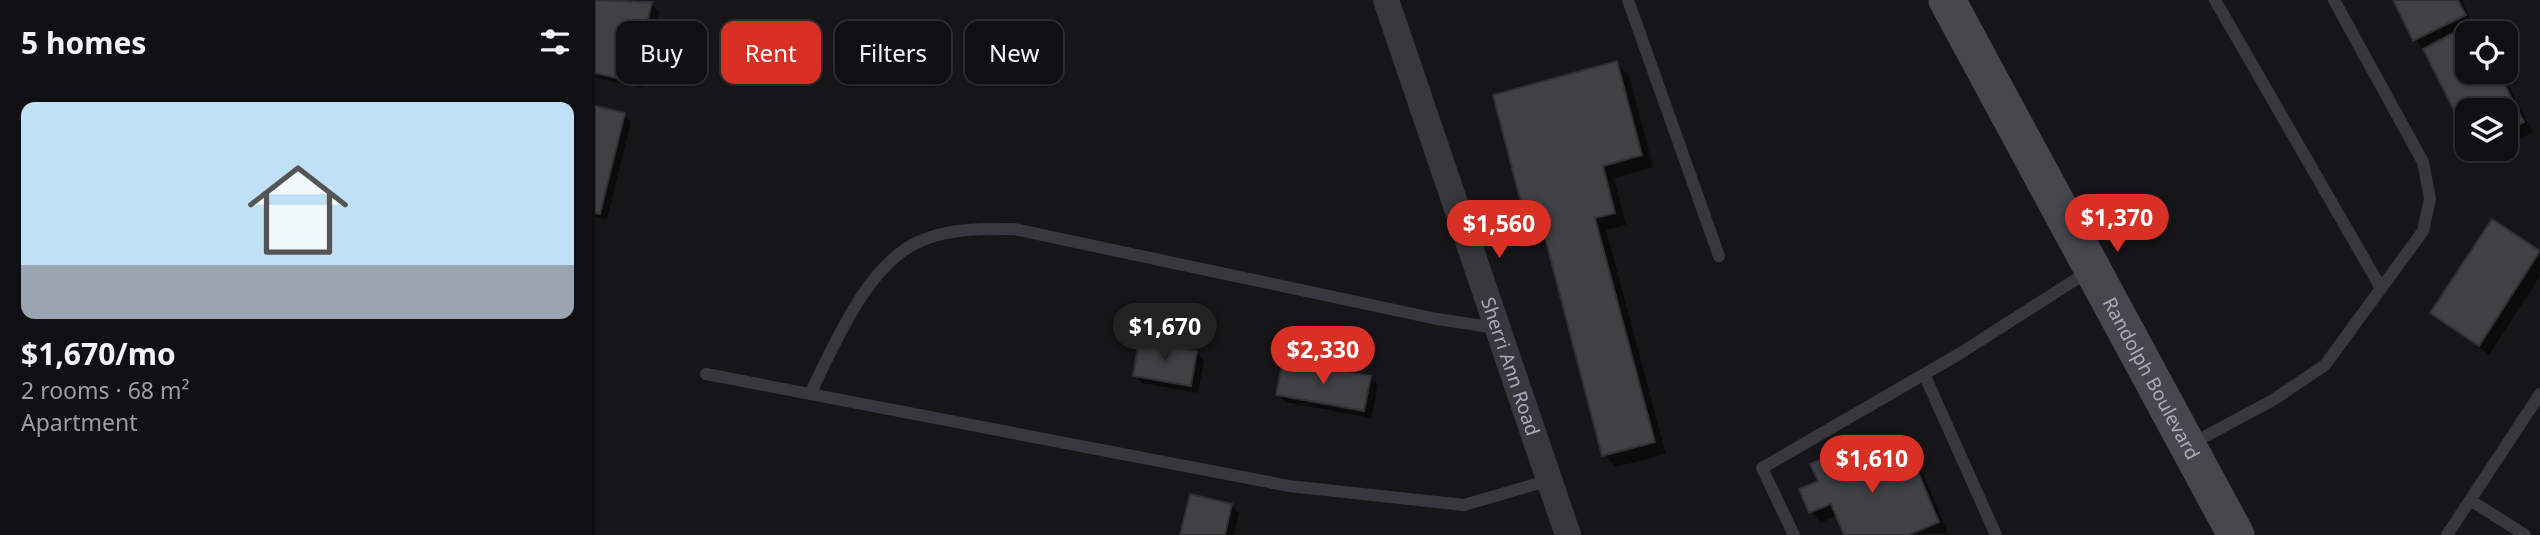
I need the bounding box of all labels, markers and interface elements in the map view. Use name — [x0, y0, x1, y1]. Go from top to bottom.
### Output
chip: Buy — [616, 21, 707, 84]
chip: Rent — [721, 21, 821, 84]
chip: Filters — [835, 21, 951, 84]
chip: New — [965, 21, 1063, 84]
map controls — [2455, 21, 2518, 161]
button: locate — [2455, 21, 2518, 84]
text: 5 homes — [21, 22, 146, 63]
icon: filters — [536, 23, 574, 61]
button: layers — [2455, 98, 2518, 161]
icon: home — [235, 147, 361, 273]
pin: $1,370 — [2060, 194, 2174, 254]
pin: $1,560 — [1442, 201, 1556, 260]
text: $1,370 — [2081, 201, 2153, 233]
text: $1,560 — [1463, 207, 1535, 239]
street label: Randolph Boulevard — [2097, 292, 2206, 464]
street label: Sherri Ann Road — [1475, 294, 1546, 439]
pin: $1,670 — [1108, 304, 1222, 363]
text: $1,670 — [1129, 310, 1201, 342]
pin: $2,330 — [1266, 326, 1380, 386]
text: $1,670/mo — [21, 333, 176, 374]
text: $2,330 — [1287, 333, 1359, 365]
text: 2 rooms · 68 m² — [21, 374, 190, 406]
text: Apartment — [21, 406, 138, 438]
pin: $1,610 — [1815, 435, 1929, 495]
text: $1,610 — [1836, 442, 1908, 474]

